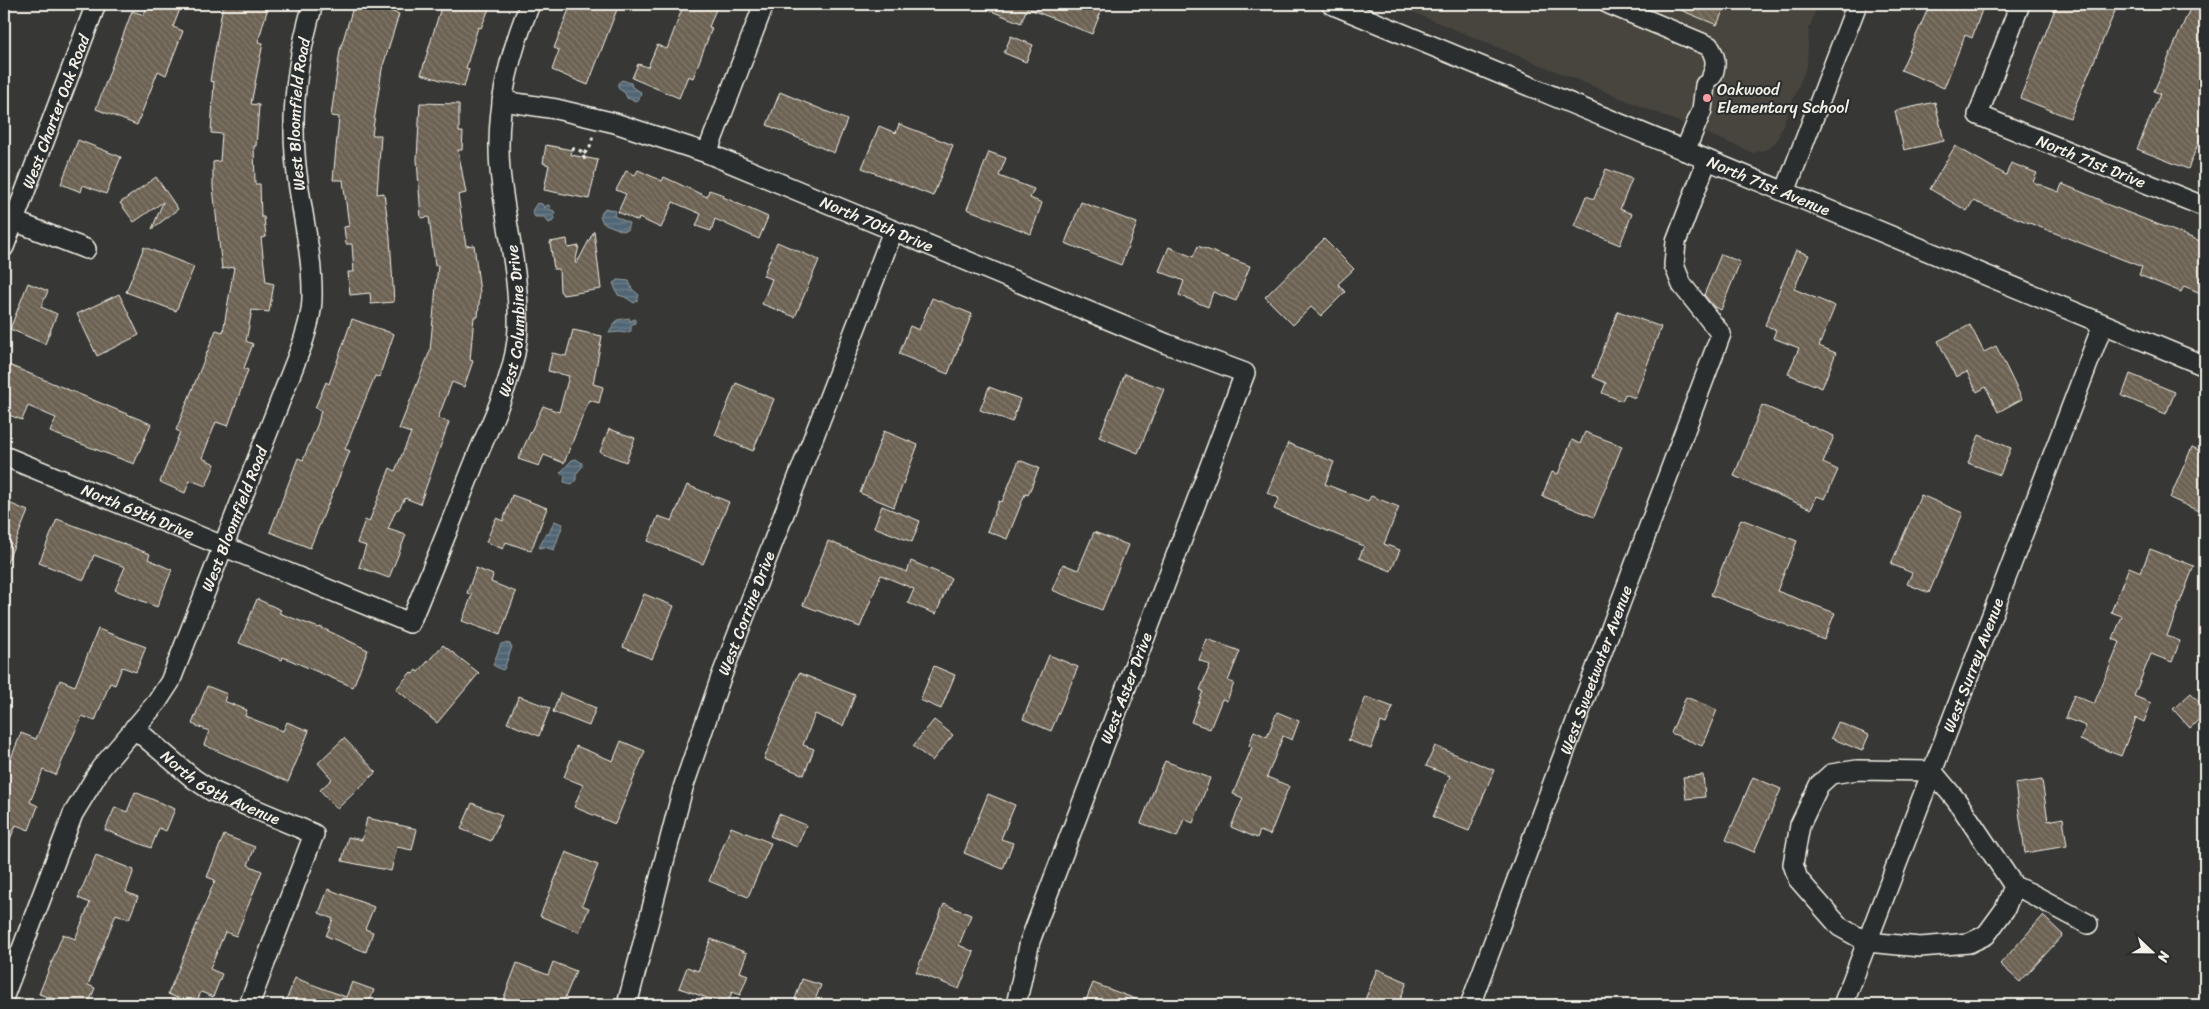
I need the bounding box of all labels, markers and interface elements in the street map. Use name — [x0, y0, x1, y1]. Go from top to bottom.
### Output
street label: West Charter Oak Road — [13, 29, 98, 193]
street label: West Bloomfield Road — [279, 34, 319, 193]
place label: Oakwood Elementary School — [1717, 75, 1849, 122]
marker: Oakwood Elementary School — [1701, 92, 1713, 104]
street label: North 71st Drive — [2032, 126, 2151, 196]
street label: North 71st Avenue — [1703, 147, 1835, 224]
street label: North 70th Drive — [816, 187, 938, 260]
street label: West Columbine Drive — [489, 243, 533, 400]
street label: West Bloomfield Road — [192, 441, 276, 596]
street label: North 69th Drive — [77, 475, 199, 547]
street label: West Corrine Drive — [709, 546, 783, 680]
street label: West Sweetwater Avenue — [1551, 581, 1640, 759]
street label: West Surrey Avenue — [1934, 593, 2012, 737]
street label: West Aster Drive — [1091, 628, 1161, 748]
street label: North 69th Avenue — [154, 742, 285, 833]
north arrow — [2126, 926, 2176, 976]
text: N — [2150, 947, 2177, 966]

